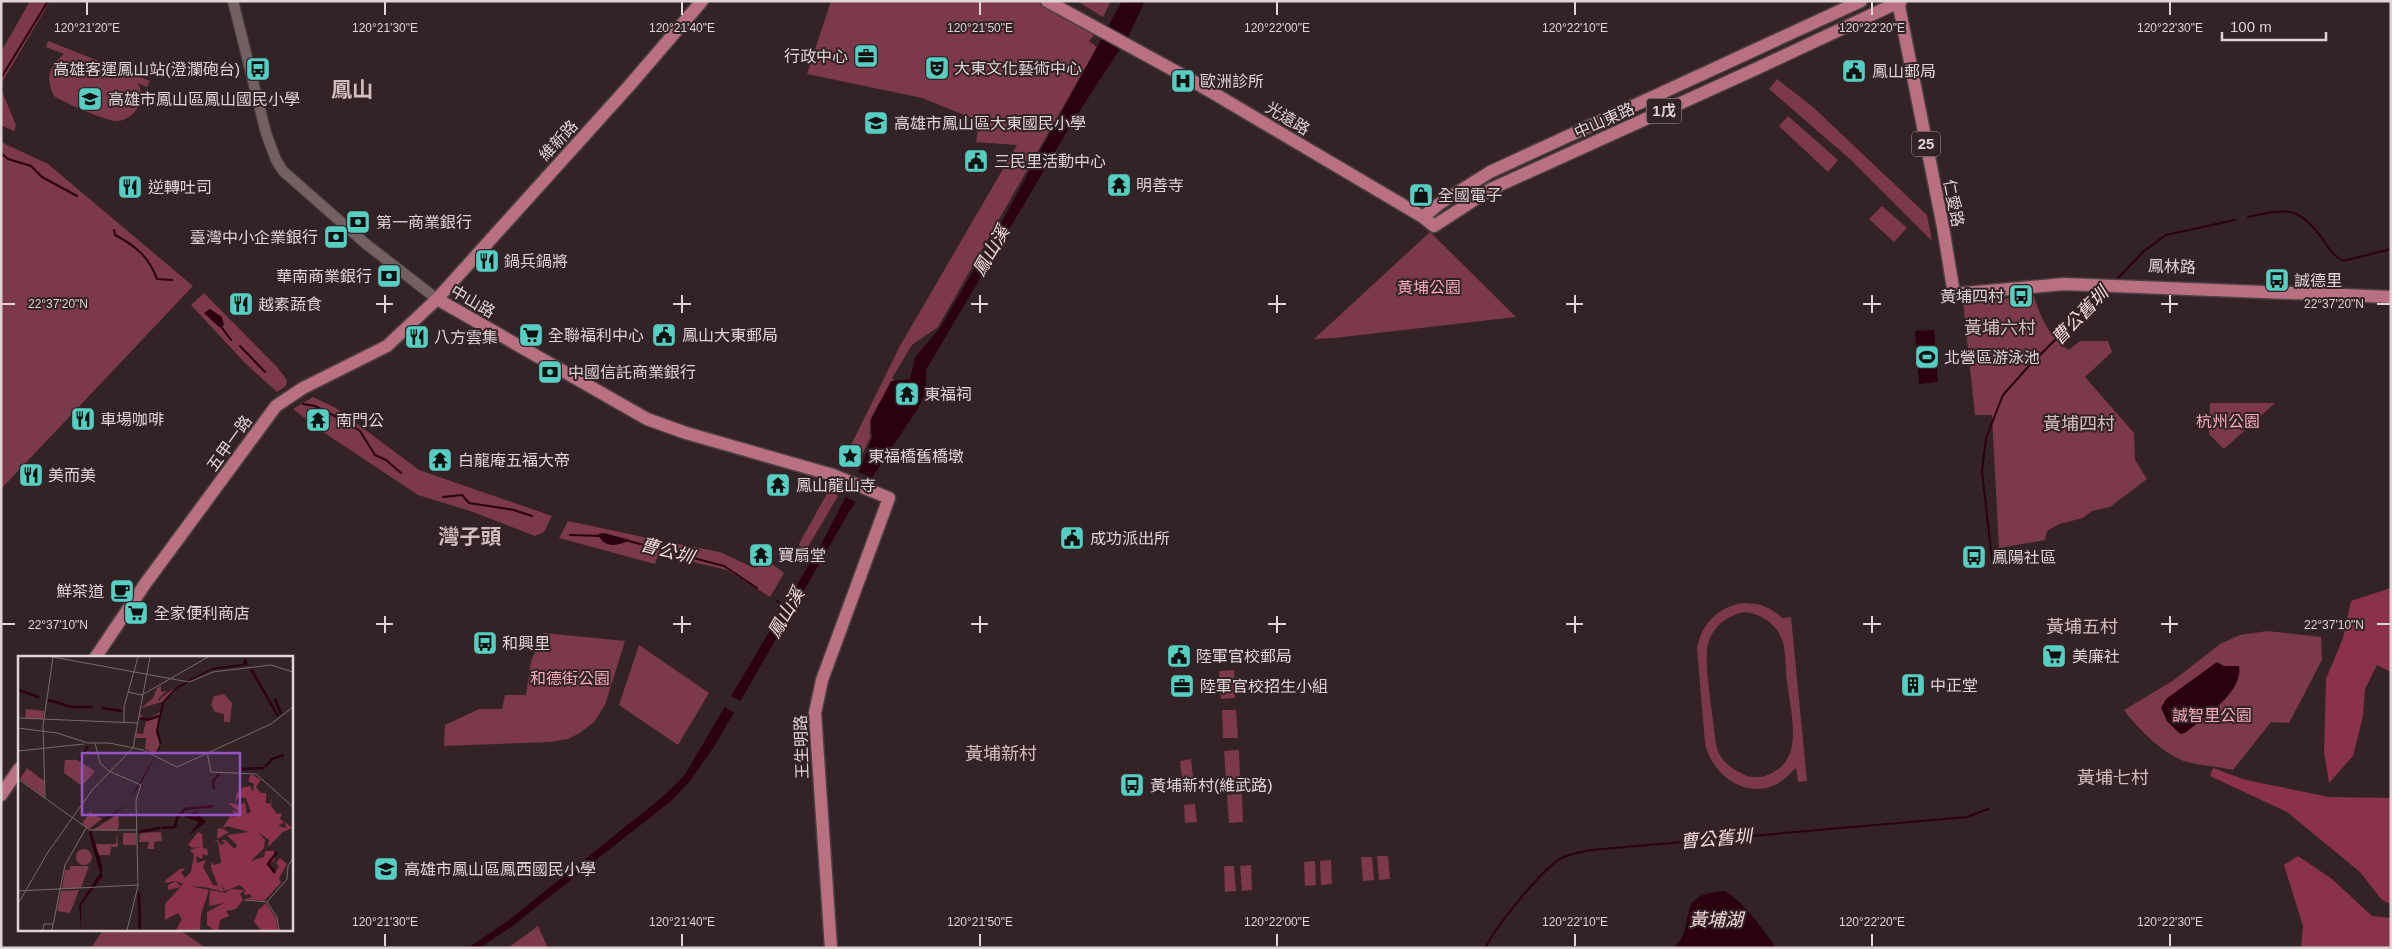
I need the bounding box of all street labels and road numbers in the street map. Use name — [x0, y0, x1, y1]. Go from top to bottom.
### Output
road number: 1戊 — [1646, 98, 1682, 124]
street label: 光遠路 — [1263, 99, 1313, 138]
street label: 中山東路 — [1572, 100, 1637, 141]
street label: 維新路 — [536, 117, 581, 164]
road number: 25 — [1912, 132, 1940, 156]
street label: 仁愛路 — [1941, 178, 1966, 228]
street label: 鳳林路 — [2148, 257, 2196, 276]
street label: 中山路 — [448, 282, 498, 321]
street label: 五甲一路 — [204, 412, 255, 474]
street label: 王生明路 — [792, 715, 811, 779]

